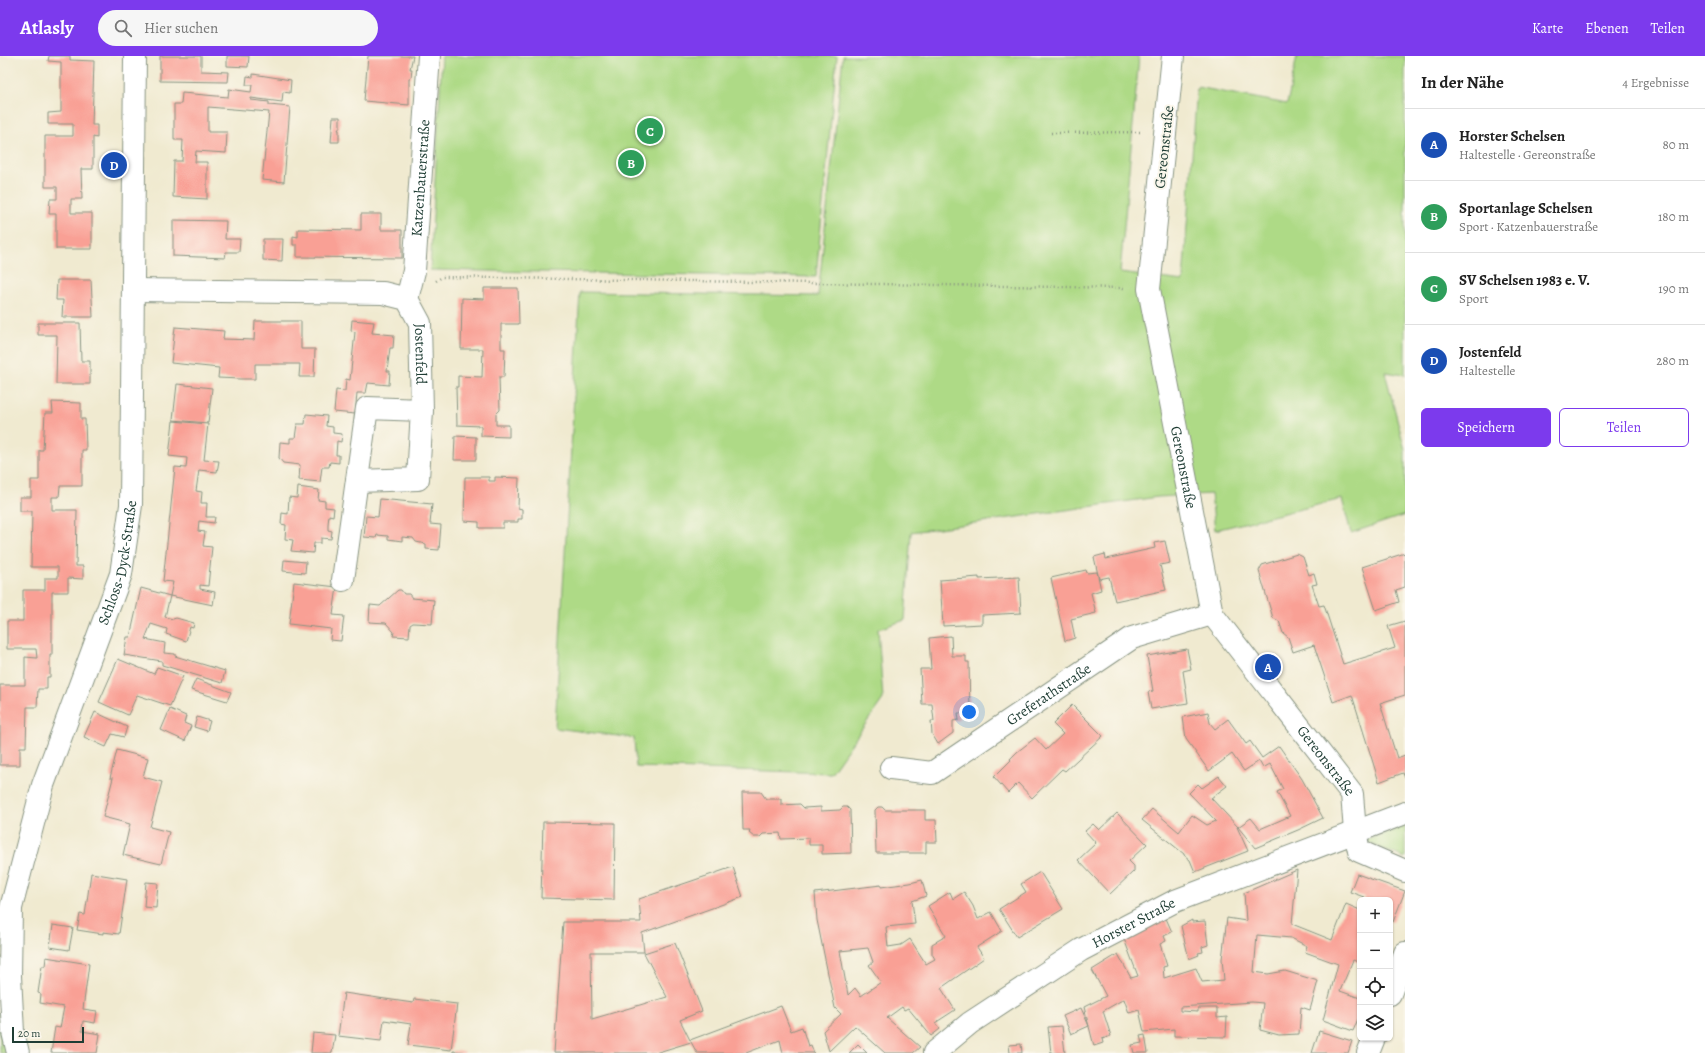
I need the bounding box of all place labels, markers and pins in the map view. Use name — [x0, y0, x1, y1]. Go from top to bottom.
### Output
pin: C — [637, 116, 663, 146]
pin: B — [618, 148, 644, 178]
pin: D — [101, 150, 127, 180]
pin: A — [1255, 652, 1281, 682]

